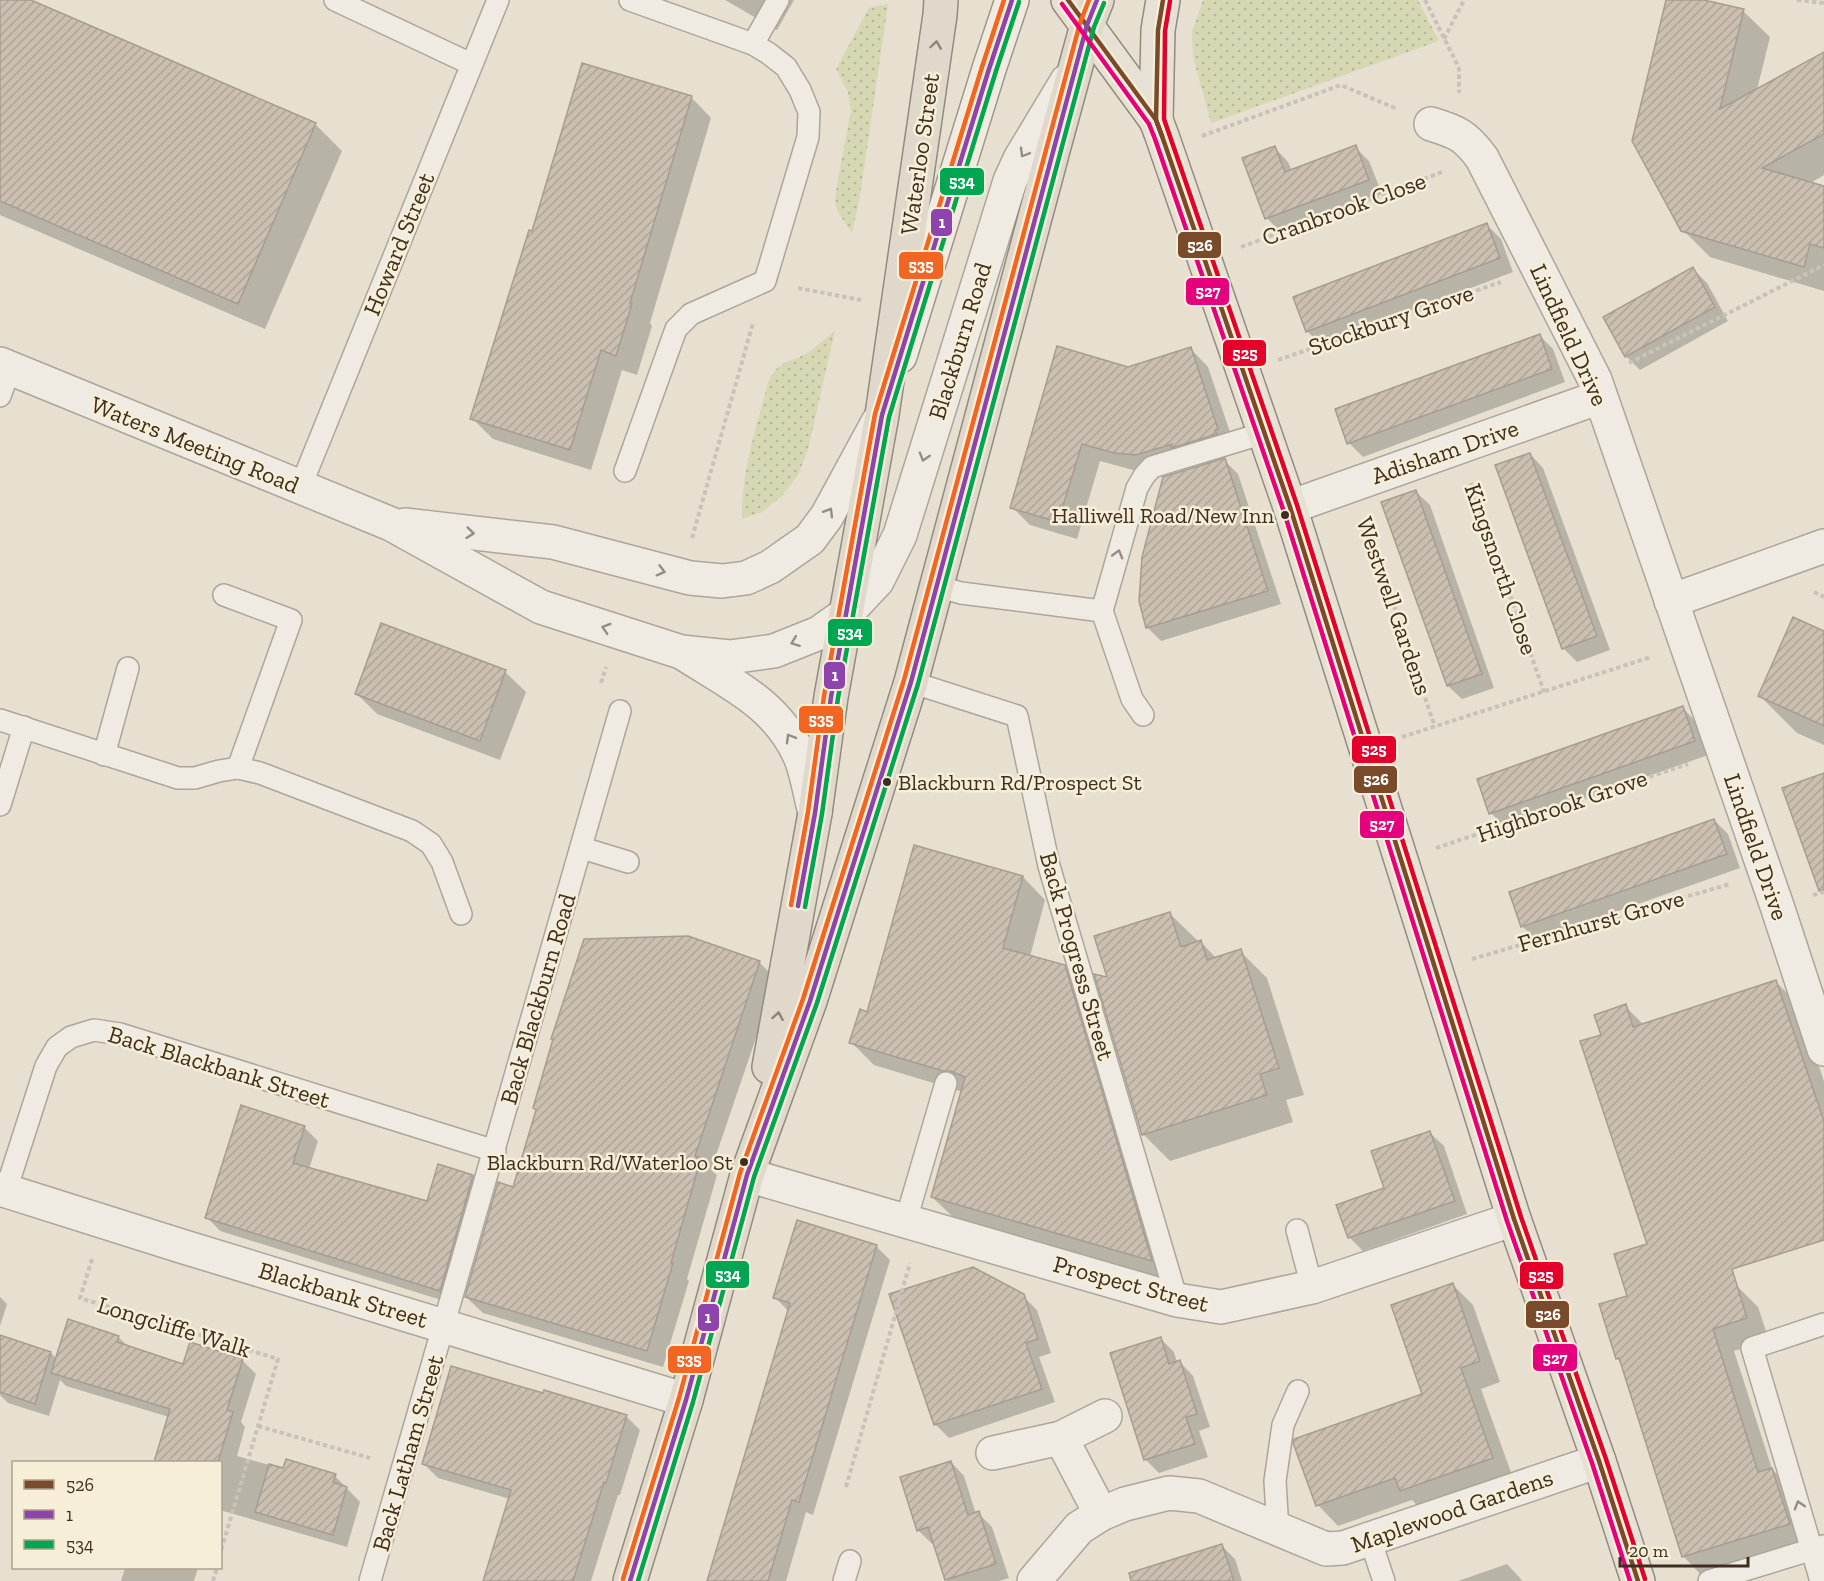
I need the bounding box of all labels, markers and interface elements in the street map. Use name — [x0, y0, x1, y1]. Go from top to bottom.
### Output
one-way arrow — [929, 41, 941, 50]
street label: Waterloo Street — [894, 71, 945, 237]
one-way arrow — [1020, 147, 1031, 157]
street label: Cranbrook Close — [1258, 165, 1430, 252]
line badge: 534 — [939, 167, 985, 196]
street label: Howard Street — [357, 168, 440, 320]
text: 534 — [949, 172, 975, 191]
line badge: 1 — [930, 208, 953, 237]
text: 1 — [939, 213, 946, 232]
line badge: 526 — [1177, 231, 1222, 259]
text: 526 — [1187, 236, 1213, 255]
line badge: 535 — [898, 251, 944, 280]
text: 535 — [908, 256, 934, 275]
street label: Blackburn Road — [922, 259, 997, 423]
street label: Lindfield Drive — [1524, 259, 1615, 410]
line badge: 527 — [1185, 277, 1230, 306]
street label: Stockbury Grove — [1304, 278, 1477, 361]
text: 527 — [1196, 282, 1221, 301]
line badge: 525 — [1222, 339, 1267, 367]
text: 525 — [1232, 344, 1258, 363]
street label: Waters Meeting Road — [87, 390, 304, 500]
street label: Adisham Drive — [1368, 413, 1522, 490]
one-way arrow — [919, 451, 931, 462]
street label: Kingsnorth Close — [1459, 479, 1544, 658]
place label: Halliwell Road/New Inn — [1051, 502, 1274, 529]
one-way arrow — [822, 508, 834, 518]
marker: Halliwell Road/New Inn — [1279, 509, 1291, 521]
street label: Westwell Gardens — [1350, 513, 1439, 699]
one-way arrow — [466, 526, 475, 538]
one-way arrow — [1111, 549, 1123, 560]
one-way arrow — [656, 563, 666, 576]
line badge: 534 — [827, 618, 873, 647]
one-way arrow — [601, 623, 612, 636]
text: 534 — [837, 623, 863, 642]
one-way arrow — [790, 635, 800, 648]
line badge: 1 — [823, 661, 846, 690]
text: 1 — [832, 666, 839, 685]
line badge: 535 — [798, 705, 844, 734]
text: 535 — [808, 710, 834, 729]
one-way arrow — [785, 734, 797, 744]
line badge: 525 — [1351, 735, 1397, 764]
text: 525 — [1361, 740, 1387, 759]
street label: Highbrook Grove — [1473, 763, 1651, 848]
line badge: 526 — [1353, 765, 1398, 794]
place label: Blackburn Rd/Prospect St — [898, 769, 1142, 796]
text: 526 — [1363, 770, 1389, 789]
street label: Lindfield Drive — [1718, 770, 1795, 924]
marker: Blackburn Rd/Prospect St — [881, 776, 893, 788]
line badge: 527 — [1359, 810, 1405, 839]
text: 527 — [1370, 815, 1395, 834]
street label: Back Progress Street — [1034, 848, 1121, 1064]
street label: Fernhurst Grove — [1514, 883, 1687, 958]
street label: Back Blackburn Road — [494, 890, 582, 1108]
one-way arrow — [772, 1011, 784, 1020]
street label: Back Blackbank Street — [105, 1019, 334, 1114]
place label: Blackburn Rd/Waterloo St — [487, 1149, 734, 1176]
marker: Blackburn Rd/Waterloo St — [738, 1156, 750, 1168]
street label: Prospect Street — [1050, 1249, 1212, 1318]
street label: Blackbank Street — [255, 1255, 431, 1334]
line badge: 534 — [705, 1260, 750, 1289]
line badge: 525 — [1519, 1261, 1564, 1290]
text: 534 — [715, 1265, 741, 1284]
text: 525 — [1528, 1266, 1554, 1285]
street label: Longcliffe Walk — [94, 1289, 255, 1364]
line badge: 526 — [1525, 1300, 1570, 1329]
line badge: 1 — [697, 1303, 720, 1332]
text: 526 — [1535, 1305, 1561, 1324]
text: 1 — [705, 1308, 712, 1327]
line badge: 527 — [1532, 1343, 1578, 1372]
line badge: 535 — [667, 1345, 712, 1374]
text: 527 — [1543, 1349, 1568, 1368]
text: 535 — [676, 1350, 702, 1369]
street label: Back Latham Street — [366, 1351, 449, 1554]
legend — [12, 1461, 222, 1569]
street label: Maplewood Gardens — [1347, 1462, 1557, 1559]
text: 526 — [66, 1474, 94, 1496]
one-way arrow — [1794, 1500, 1806, 1511]
text: 1 — [66, 1504, 73, 1526]
scale bar — [1620, 1530, 1748, 1568]
text: 534 — [66, 1534, 94, 1556]
text: 20 m — [1629, 1540, 1669, 1562]

